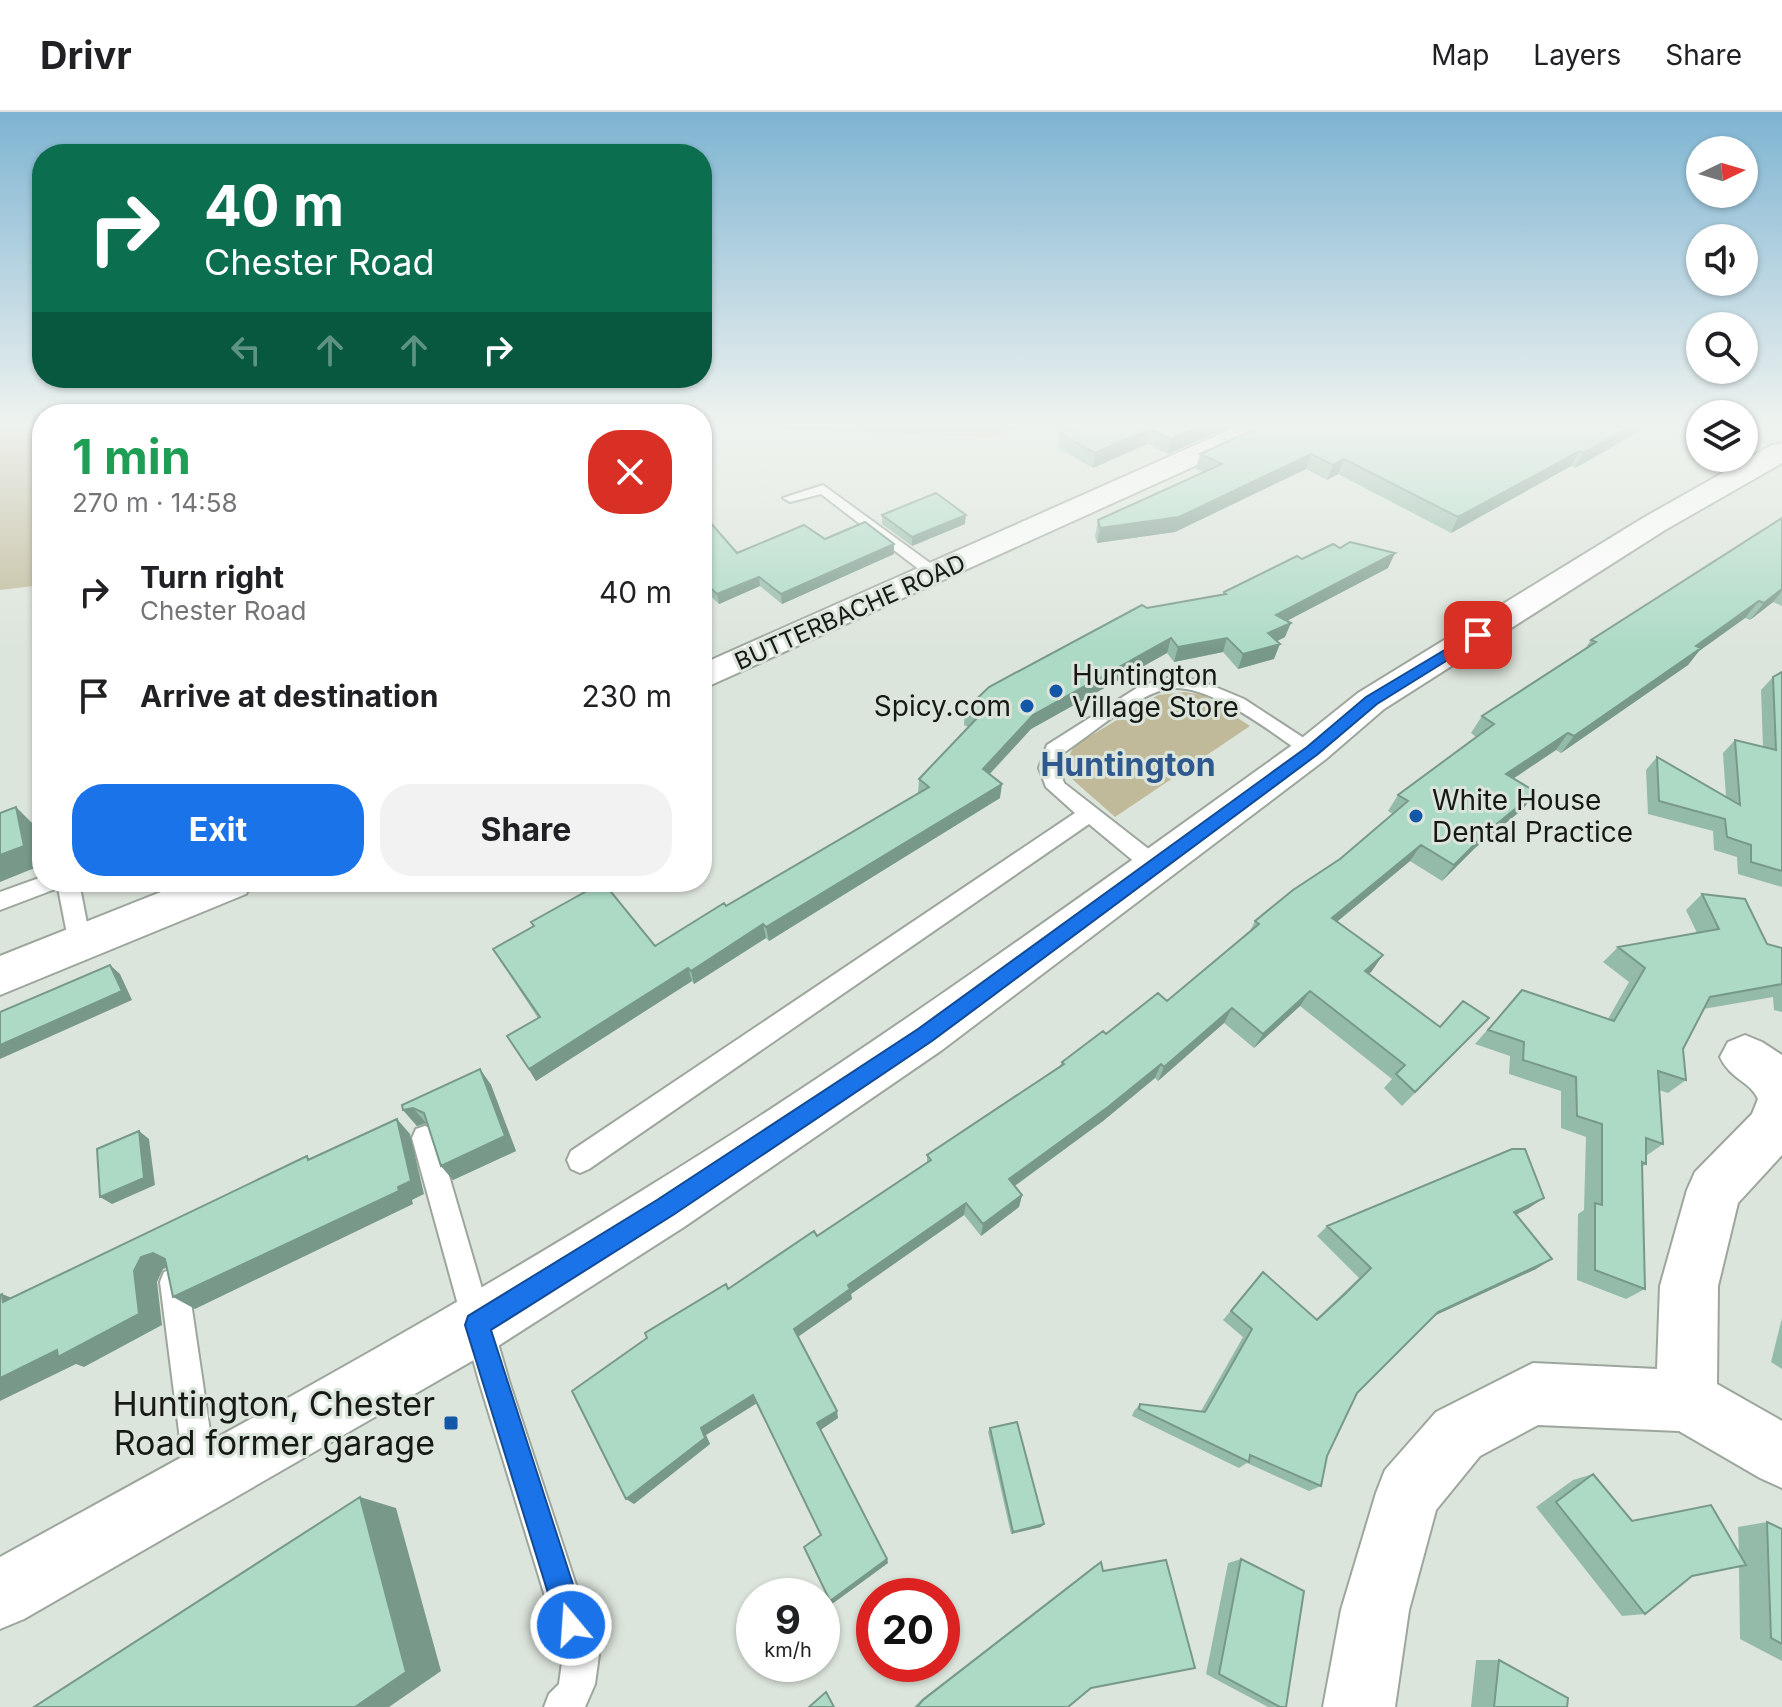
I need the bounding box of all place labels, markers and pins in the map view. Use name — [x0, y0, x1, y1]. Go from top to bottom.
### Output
pin — [1444, 601, 1512, 669]
place label: Huntington Village Store — [1072, 658, 1239, 724]
marker: Huntington Village Store — [1047, 682, 1065, 700]
place label: Spicy.com — [874, 689, 1011, 723]
marker: Spicy.com — [1018, 697, 1036, 715]
place label: White House Dental Practice — [1432, 783, 1633, 849]
marker: White House Dental Practice — [1407, 807, 1425, 825]
place label: Huntington, Chester Road former garage — [112, 1383, 435, 1463]
marker: Huntington, Chester Road former garage — [442, 1414, 460, 1432]

